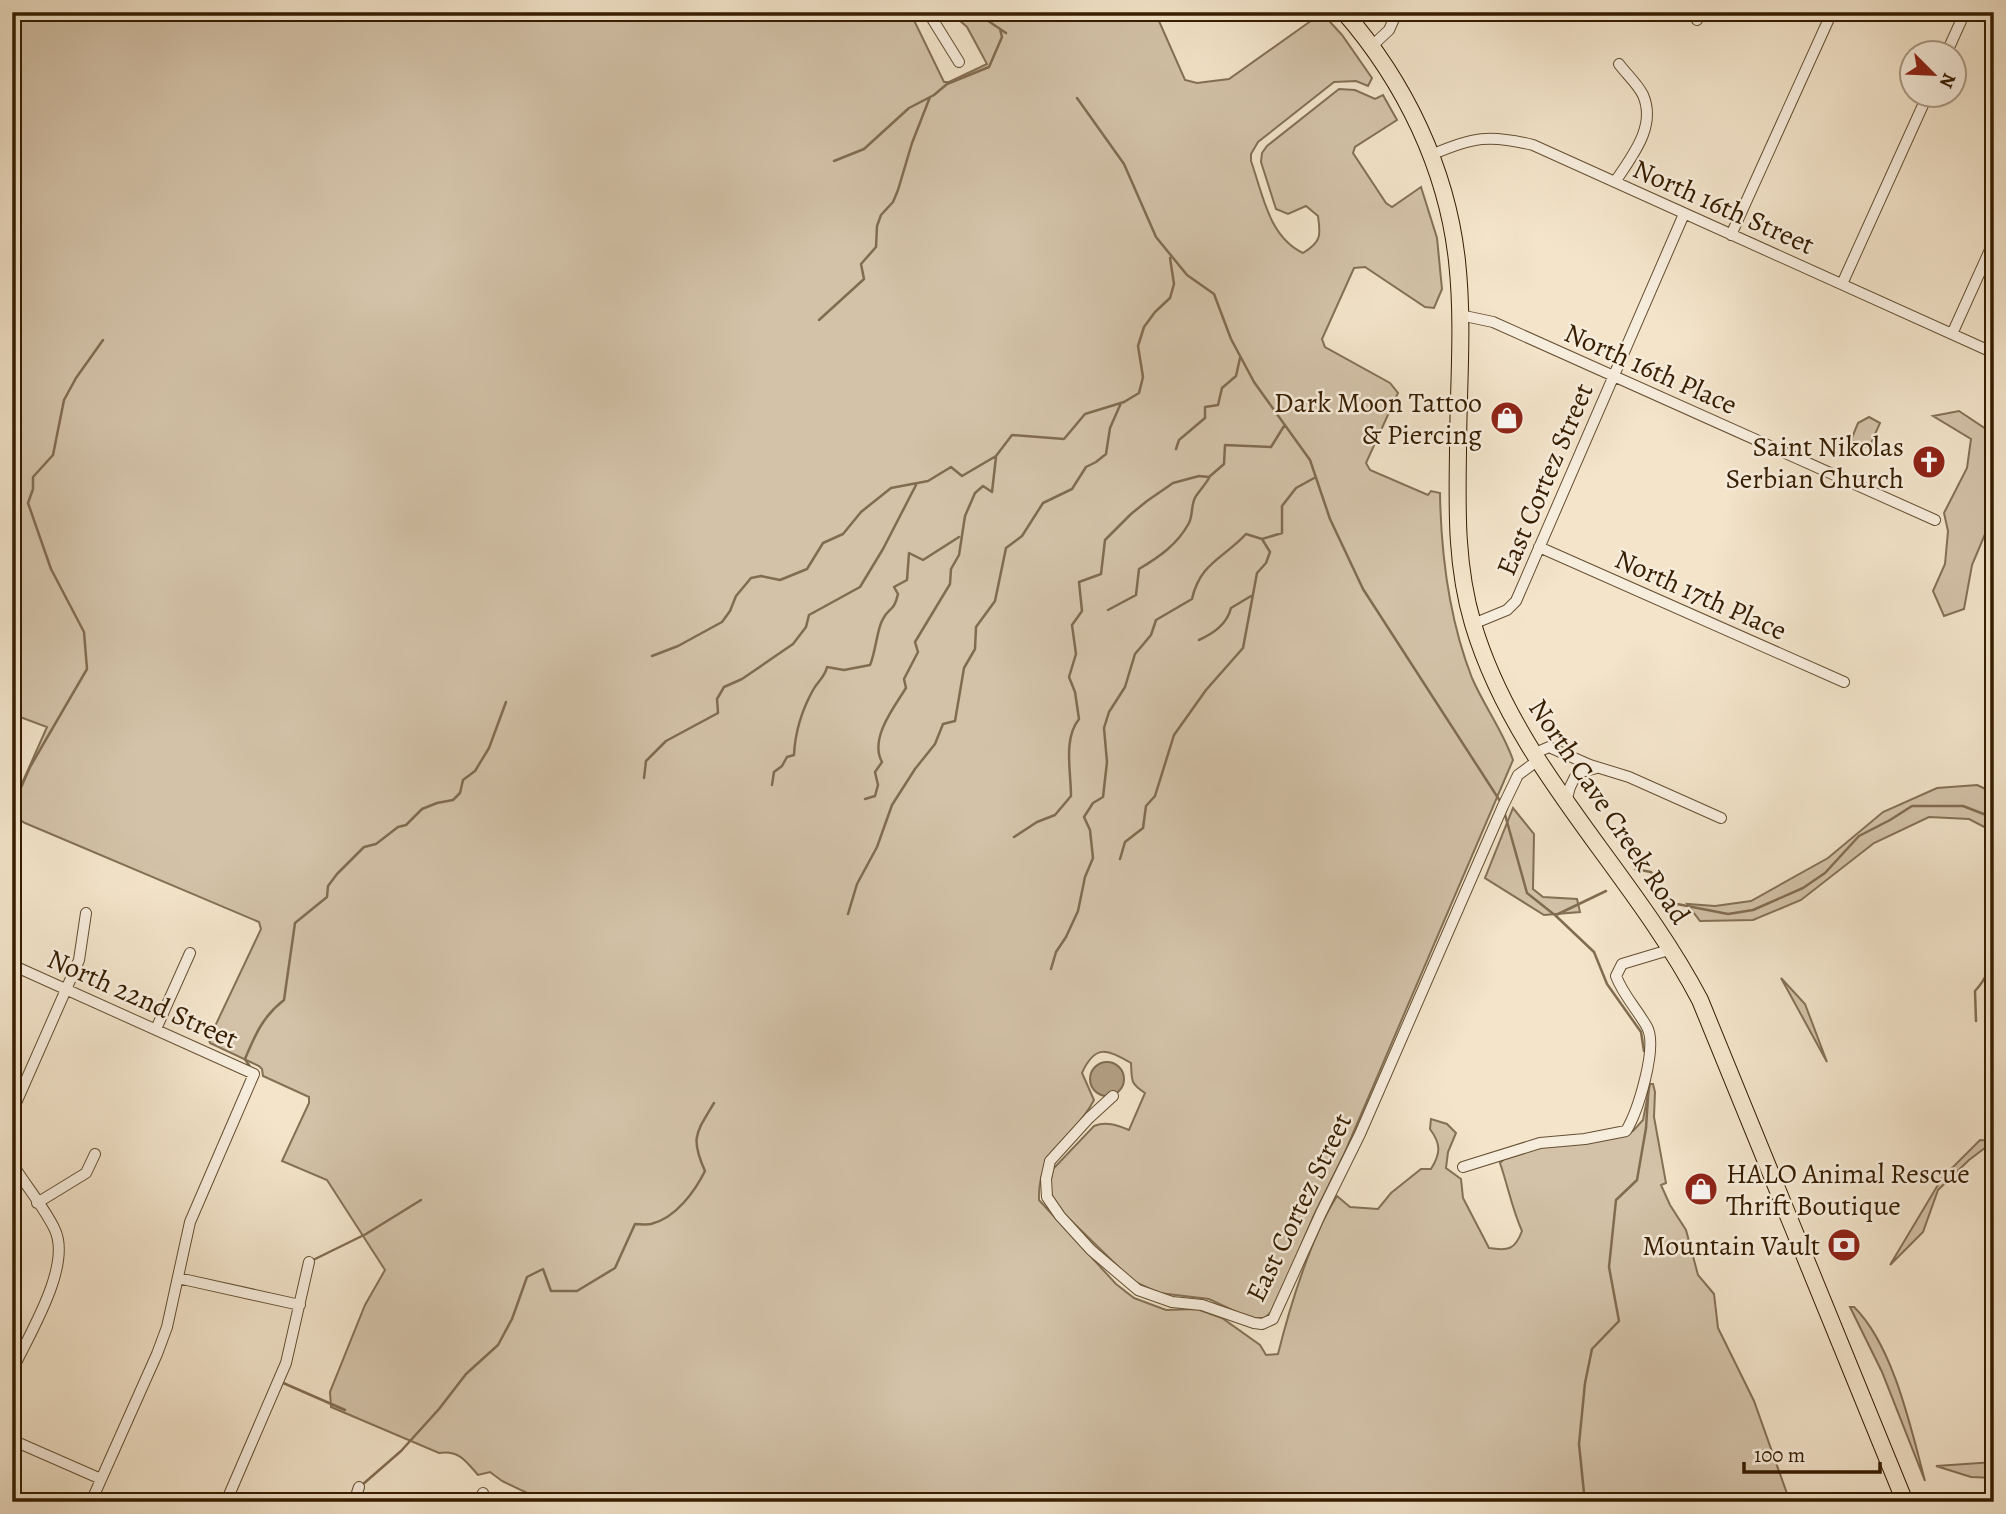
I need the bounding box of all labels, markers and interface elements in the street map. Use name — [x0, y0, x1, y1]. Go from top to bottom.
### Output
north arrow — [1898, 38, 1968, 108]
text: N — [1933, 69, 1962, 92]
street label: North 16th Street — [1627, 150, 1820, 264]
street label: North 16th Place — [1558, 314, 1743, 424]
street label: East Cortez Street — [1487, 377, 1603, 582]
place label: Dark Moon Tattoo & Piercing — [1274, 384, 1482, 454]
shop icon: Dark Moon Tattoo & Piercing — [1488, 399, 1526, 437]
place label: Saint Nikolas Serbian Church — [1725, 428, 1904, 498]
church icon: Saint Nikolas Serbian Church — [1910, 443, 1948, 481]
street label: North 17th Place — [1609, 540, 1793, 650]
street label: North Cave Creek Road — [1519, 691, 1699, 933]
street label: North 22nd Street — [41, 940, 244, 1058]
street label: East Cortez Street — [1237, 1107, 1361, 1308]
place label: HALO Animal Rescue Thrift Boutique — [1726, 1155, 1970, 1225]
shop icon: HALO Animal Rescue Thrift Boutique — [1682, 1170, 1720, 1208]
bank icon: Mountain Vault — [1825, 1226, 1863, 1264]
place label: Mountain Vault — [1642, 1227, 1820, 1265]
scale bar — [1744, 1430, 1880, 1474]
text: 100 m — [1754, 1441, 1805, 1469]

